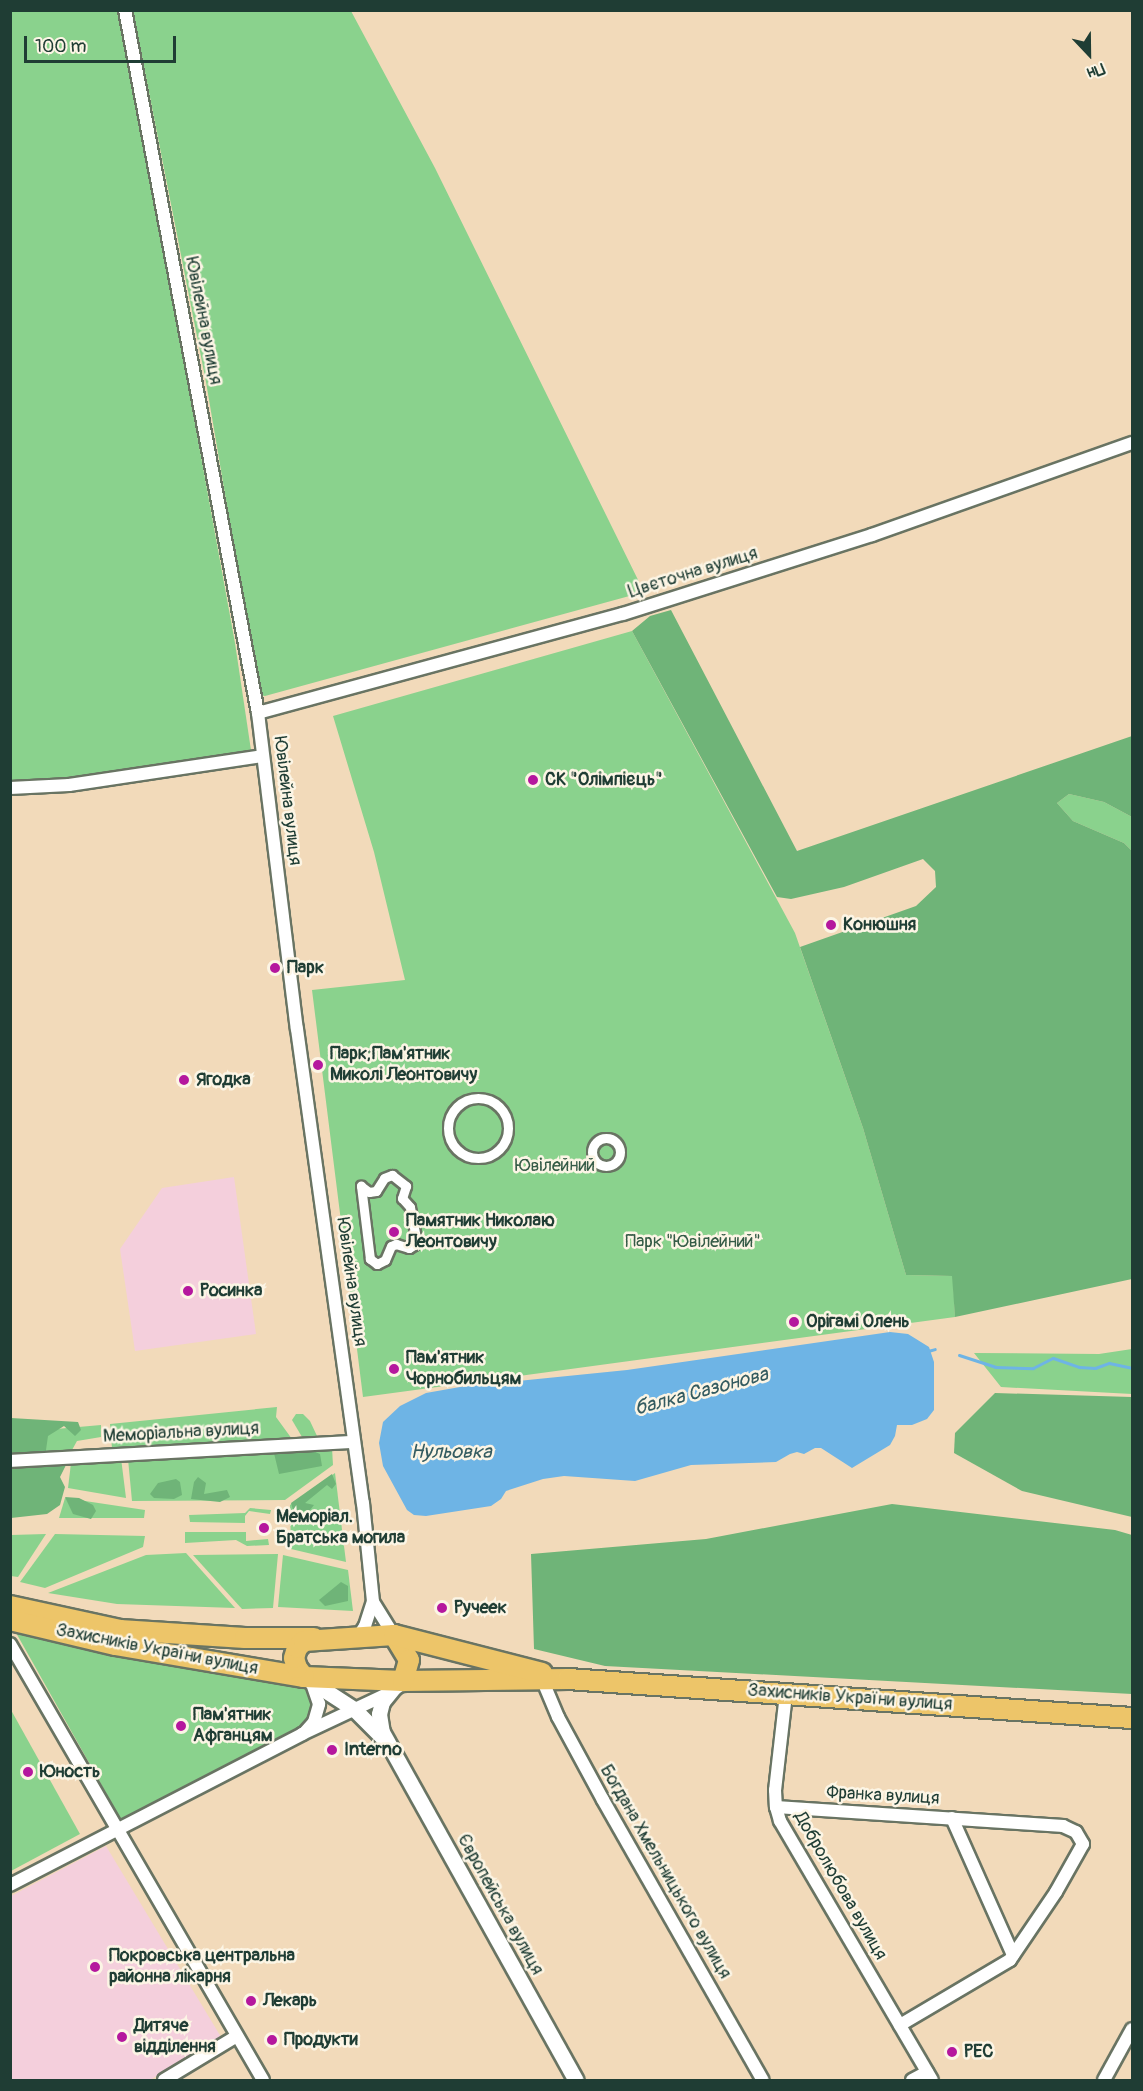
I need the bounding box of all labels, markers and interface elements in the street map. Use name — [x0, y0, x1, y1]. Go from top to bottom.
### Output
scale bar — [27, 24, 178, 62]
north arrow — [1059, 24, 1119, 84]
text: 100 m — [35, 35, 87, 58]
text: Пн — [1084, 58, 1108, 83]
street label: Ювілейна вулиця — [180, 255, 226, 387]
street label: Цвєточна вулиця — [626, 543, 760, 603]
street label: Ювілейна вулиця — [268, 735, 306, 867]
place label: СК "Олімпієць" — [545, 769, 663, 791]
marker: СК "Олімпієць" — [526, 773, 540, 787]
place label: Конюшня — [843, 914, 916, 936]
marker: Конюшня — [824, 918, 838, 932]
place label: Парк — [287, 957, 324, 979]
marker: Парк — [268, 961, 282, 975]
place label: Парк;Пам'ятник Миколі Леонтовичу — [330, 1044, 477, 1086]
marker: Парк;Пам'ятник Миколі Леонтовичу — [311, 1058, 325, 1072]
place label: Ягодка — [196, 1069, 251, 1091]
marker: Ягодка — [177, 1073, 191, 1087]
park label: Ювілейний — [515, 1155, 595, 1177]
place label: Памятник Николаю Леонтовичу — [406, 1211, 555, 1254]
street label: Ювілейна вулиця — [331, 1216, 371, 1348]
marker: Памятник Николаю Леонтовичу — [387, 1225, 401, 1239]
park label: Парк "Ювілейний" — [625, 1231, 761, 1253]
place label: Росинка — [200, 1280, 262, 1302]
marker: Росинка — [181, 1284, 195, 1298]
place label: Орігамі Олень — [806, 1311, 910, 1333]
marker: Орігамі Олень — [787, 1315, 801, 1329]
place label: Пам'ятник Чорнобильцям — [406, 1348, 521, 1390]
marker: Пам'ятник Чорнобильцям — [387, 1362, 401, 1376]
water label: балка Сазонова — [632, 1362, 770, 1420]
street label: Меморіальна вулиця — [102, 1418, 260, 1448]
water label: Нульовка — [410, 1439, 492, 1463]
place label: Меморіал. Братська могила — [276, 1507, 405, 1550]
marker: Меморіал. Братська могила — [257, 1521, 271, 1535]
place label: Ручеек — [454, 1597, 507, 1619]
marker: Ручеек — [435, 1601, 449, 1615]
street label: Захисників України вулиця — [54, 1620, 260, 1680]
street label: Захисників України вулиця — [747, 1680, 953, 1716]
place label: Пам'ятник Афганцям — [193, 1705, 272, 1748]
marker: Пам'ятник Афганцям — [174, 1719, 188, 1733]
place label: Interno — [344, 1739, 402, 1761]
marker: Interno — [325, 1743, 339, 1757]
place label: Юность — [40, 1761, 100, 1783]
street label: Богдана Хмельницького вулиця — [595, 1761, 735, 1983]
marker: Юность — [21, 1765, 35, 1779]
street label: Франка вулиця — [826, 1782, 940, 1810]
street label: Добролюбова вулиця — [789, 1808, 891, 1964]
street label: Європейська вулиця — [452, 1831, 548, 1979]
place label: Покровська центральна районна лікарня — [109, 1946, 295, 1988]
marker: Покровська центральна районна лікарня — [86, 1958, 104, 1976]
place label: Лекарь — [263, 1990, 317, 2012]
marker: Лекарь — [244, 1994, 258, 2008]
place label: Дитяче відділення — [134, 2016, 216, 2058]
place label: Продукти — [284, 2029, 358, 2051]
marker: Дитяче відділення — [115, 2030, 129, 2044]
marker: Продукти — [265, 2033, 279, 2047]
place label: РЕС — [964, 2041, 993, 2063]
marker: РЕС — [945, 2045, 959, 2059]

